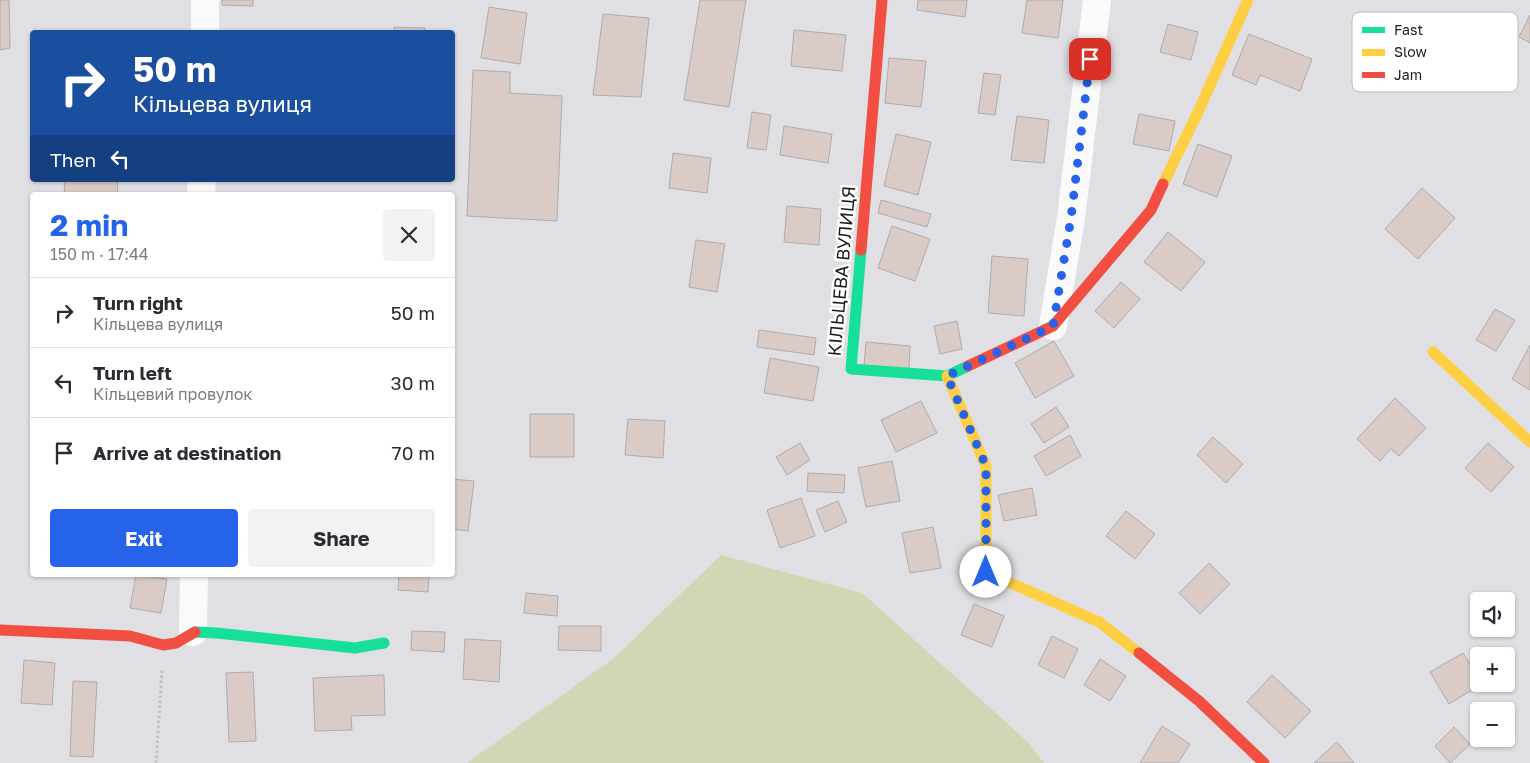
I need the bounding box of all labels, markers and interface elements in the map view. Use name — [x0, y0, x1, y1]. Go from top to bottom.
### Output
legend — [1352, 12, 1518, 92]
text: Fast — [1394, 21, 1423, 38]
pin — [1069, 38, 1111, 80]
text: Slow — [1394, 43, 1427, 60]
icon: arrive — [1076, 45, 1104, 73]
text: 50 m — [133, 48, 216, 90]
icon: right — [50, 50, 115, 115]
text: Jam — [1394, 66, 1422, 83]
text: Кільцева вулиця — [133, 90, 312, 117]
icon: left — [106, 145, 134, 173]
text: Then — [50, 148, 96, 171]
street label: КІЛЬЦЕВА ВУЛИЦЯ — [823, 185, 859, 357]
text: 2 min — [50, 207, 128, 243]
button: close — [383, 209, 435, 261]
text: 150 m · 17:44 — [50, 244, 148, 264]
text: Turn right — [93, 291, 183, 314]
icon: right — [50, 299, 78, 327]
text: 50 m — [391, 301, 435, 324]
text: Кільцева вулиця — [93, 314, 223, 334]
text: Turn left — [93, 361, 172, 384]
icon: left — [50, 369, 78, 397]
text: 30 m — [391, 371, 435, 394]
text: Кільцевий провулок — [93, 384, 253, 404]
icon: arrive — [50, 439, 78, 467]
text: Arrive at destination — [93, 441, 281, 464]
text: 70 m — [392, 441, 435, 464]
button: Exit — [50, 509, 238, 567]
button: Share — [248, 509, 435, 567]
position arrow — [959, 545, 1011, 597]
map controls — [1470, 592, 1515, 747]
button: sound — [1470, 592, 1515, 637]
button: + — [1470, 647, 1515, 692]
button: − — [1470, 702, 1515, 747]

